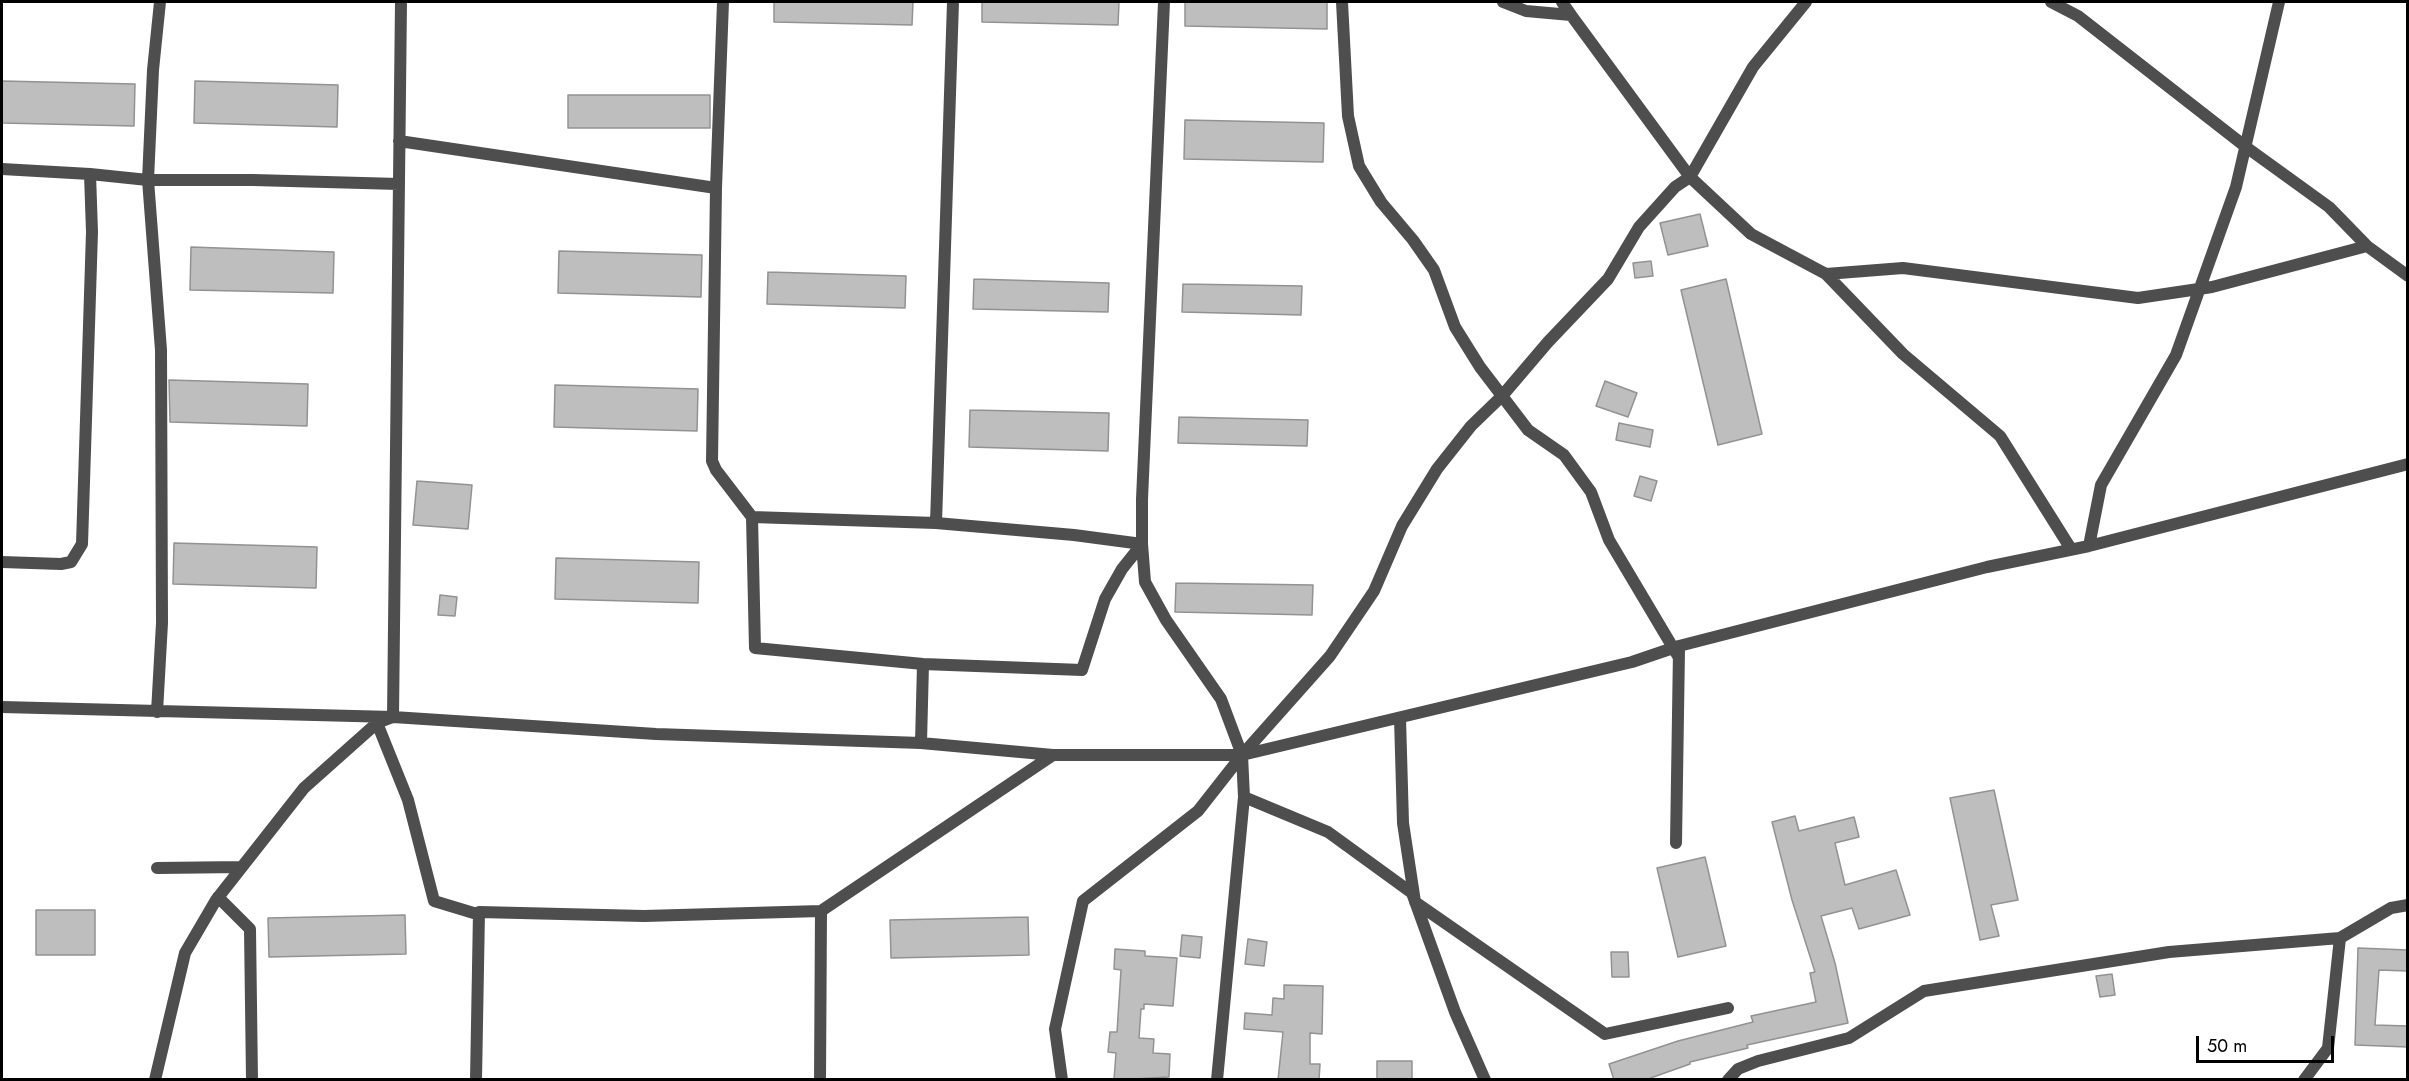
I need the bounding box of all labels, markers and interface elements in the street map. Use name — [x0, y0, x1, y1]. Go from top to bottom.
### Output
scale bar — [2199, 1024, 2337, 1062]
text: 50 m — [2207, 1033, 2247, 1059]

